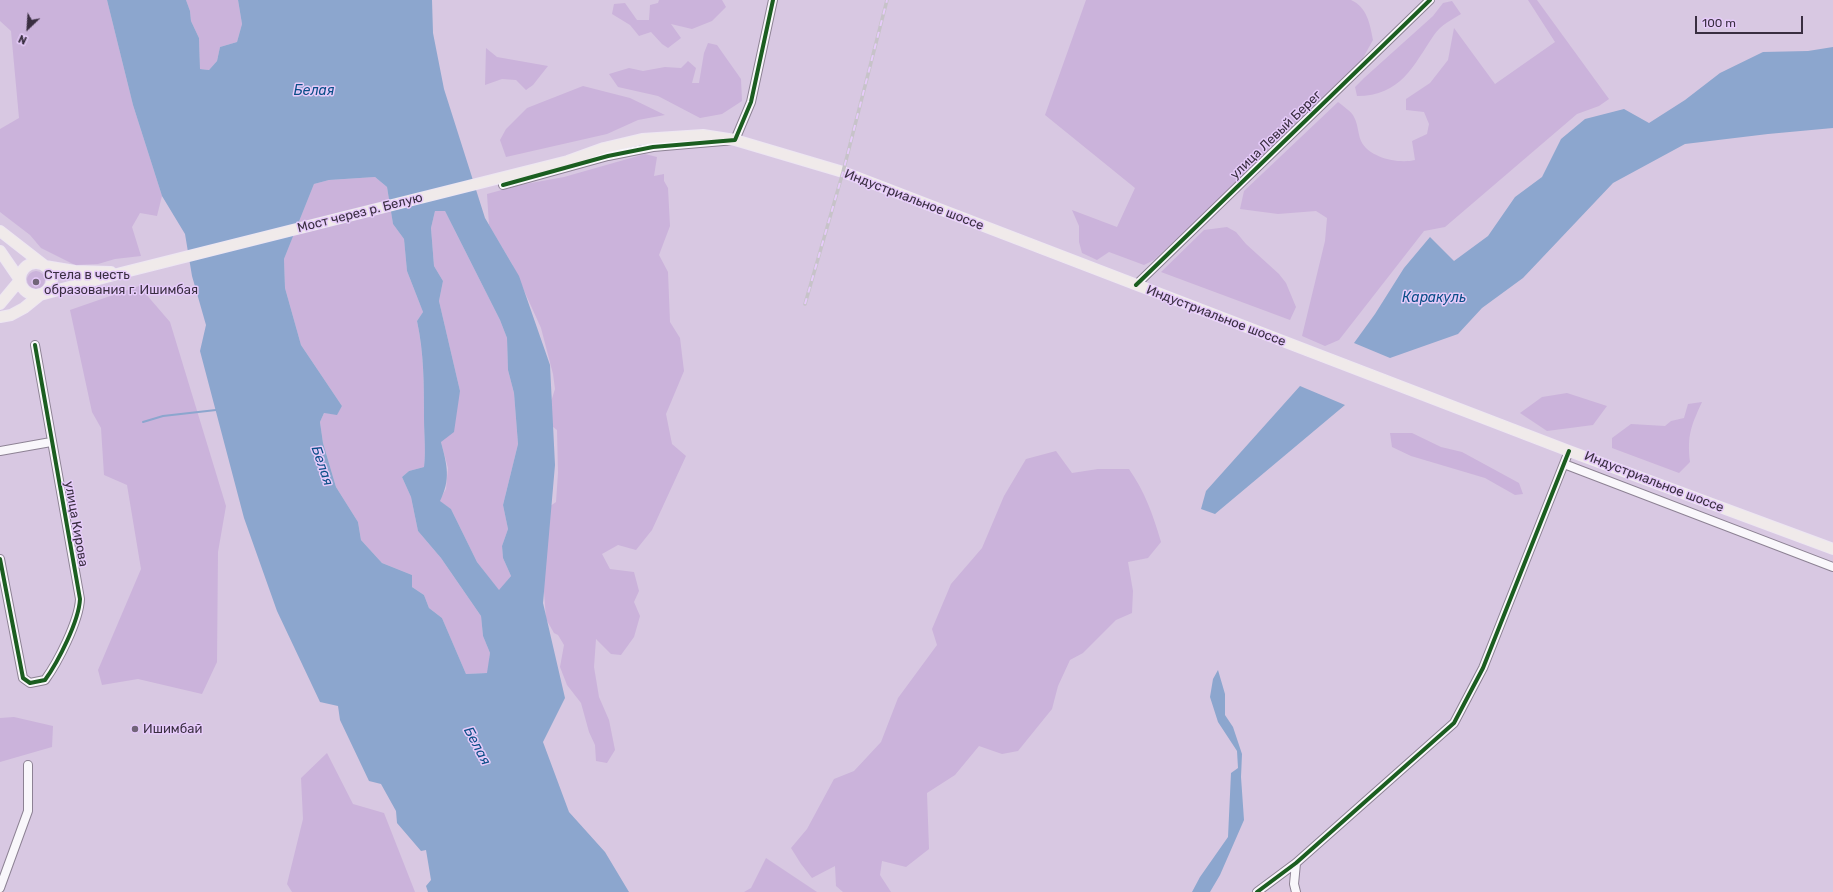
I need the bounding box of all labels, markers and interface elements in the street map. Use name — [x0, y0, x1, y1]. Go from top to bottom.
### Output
north arrow — [8, 8, 48, 48]
scale bar — [1697, 8, 1805, 34]
text: 100 m — [1702, 16, 1736, 30]
text: N — [16, 32, 29, 47]
water label: Белая — [294, 83, 334, 99]
street label: улица Левый Берег — [1227, 87, 1325, 183]
street label: Индустриальное шоссе — [842, 166, 986, 234]
street label: Мост через р. Белую — [296, 190, 424, 236]
place label: Стела в честь образования г. Ишимбая — [44, 267, 198, 298]
marker: Стела в честь образования г. Ишимбая — [31, 277, 41, 287]
street label: Индустриальное шоссе — [1144, 282, 1288, 350]
water label: Каракуль — [1402, 290, 1466, 306]
water label: Белая — [307, 444, 337, 488]
street label: Индустриальное шоссе — [1582, 448, 1726, 516]
street label: улица Кирова — [61, 480, 91, 568]
place label: Ишимбай — [143, 721, 202, 737]
marker: Ишимбай — [130, 724, 140, 734]
water label: Белая — [460, 724, 494, 768]

